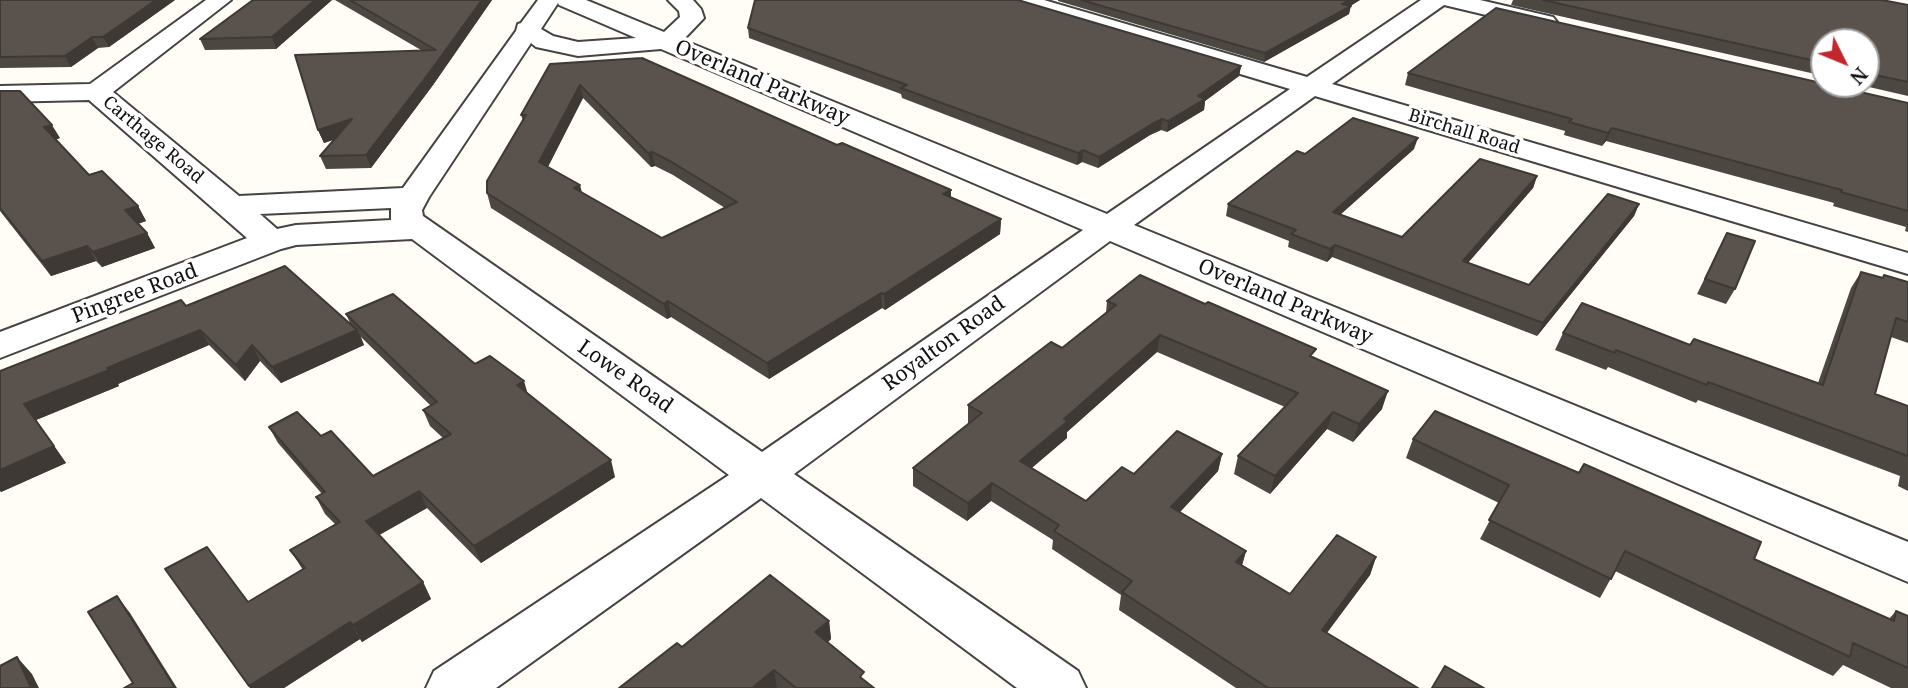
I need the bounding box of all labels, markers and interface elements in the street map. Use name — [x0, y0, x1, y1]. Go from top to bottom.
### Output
north arrow — [1810, 28, 1880, 98]
street label: Overland Parkway — [671, 35, 853, 131]
text: N — [1844, 62, 1874, 90]
street label: Carthage Road — [98, 92, 208, 188]
street label: Birchall Road — [1406, 105, 1522, 159]
street label: Overland Parkway — [1194, 254, 1376, 350]
street label: Pingree Road — [69, 258, 201, 330]
street label: Royalton Road — [878, 291, 1010, 397]
street label: Lowe Road — [572, 335, 678, 419]

